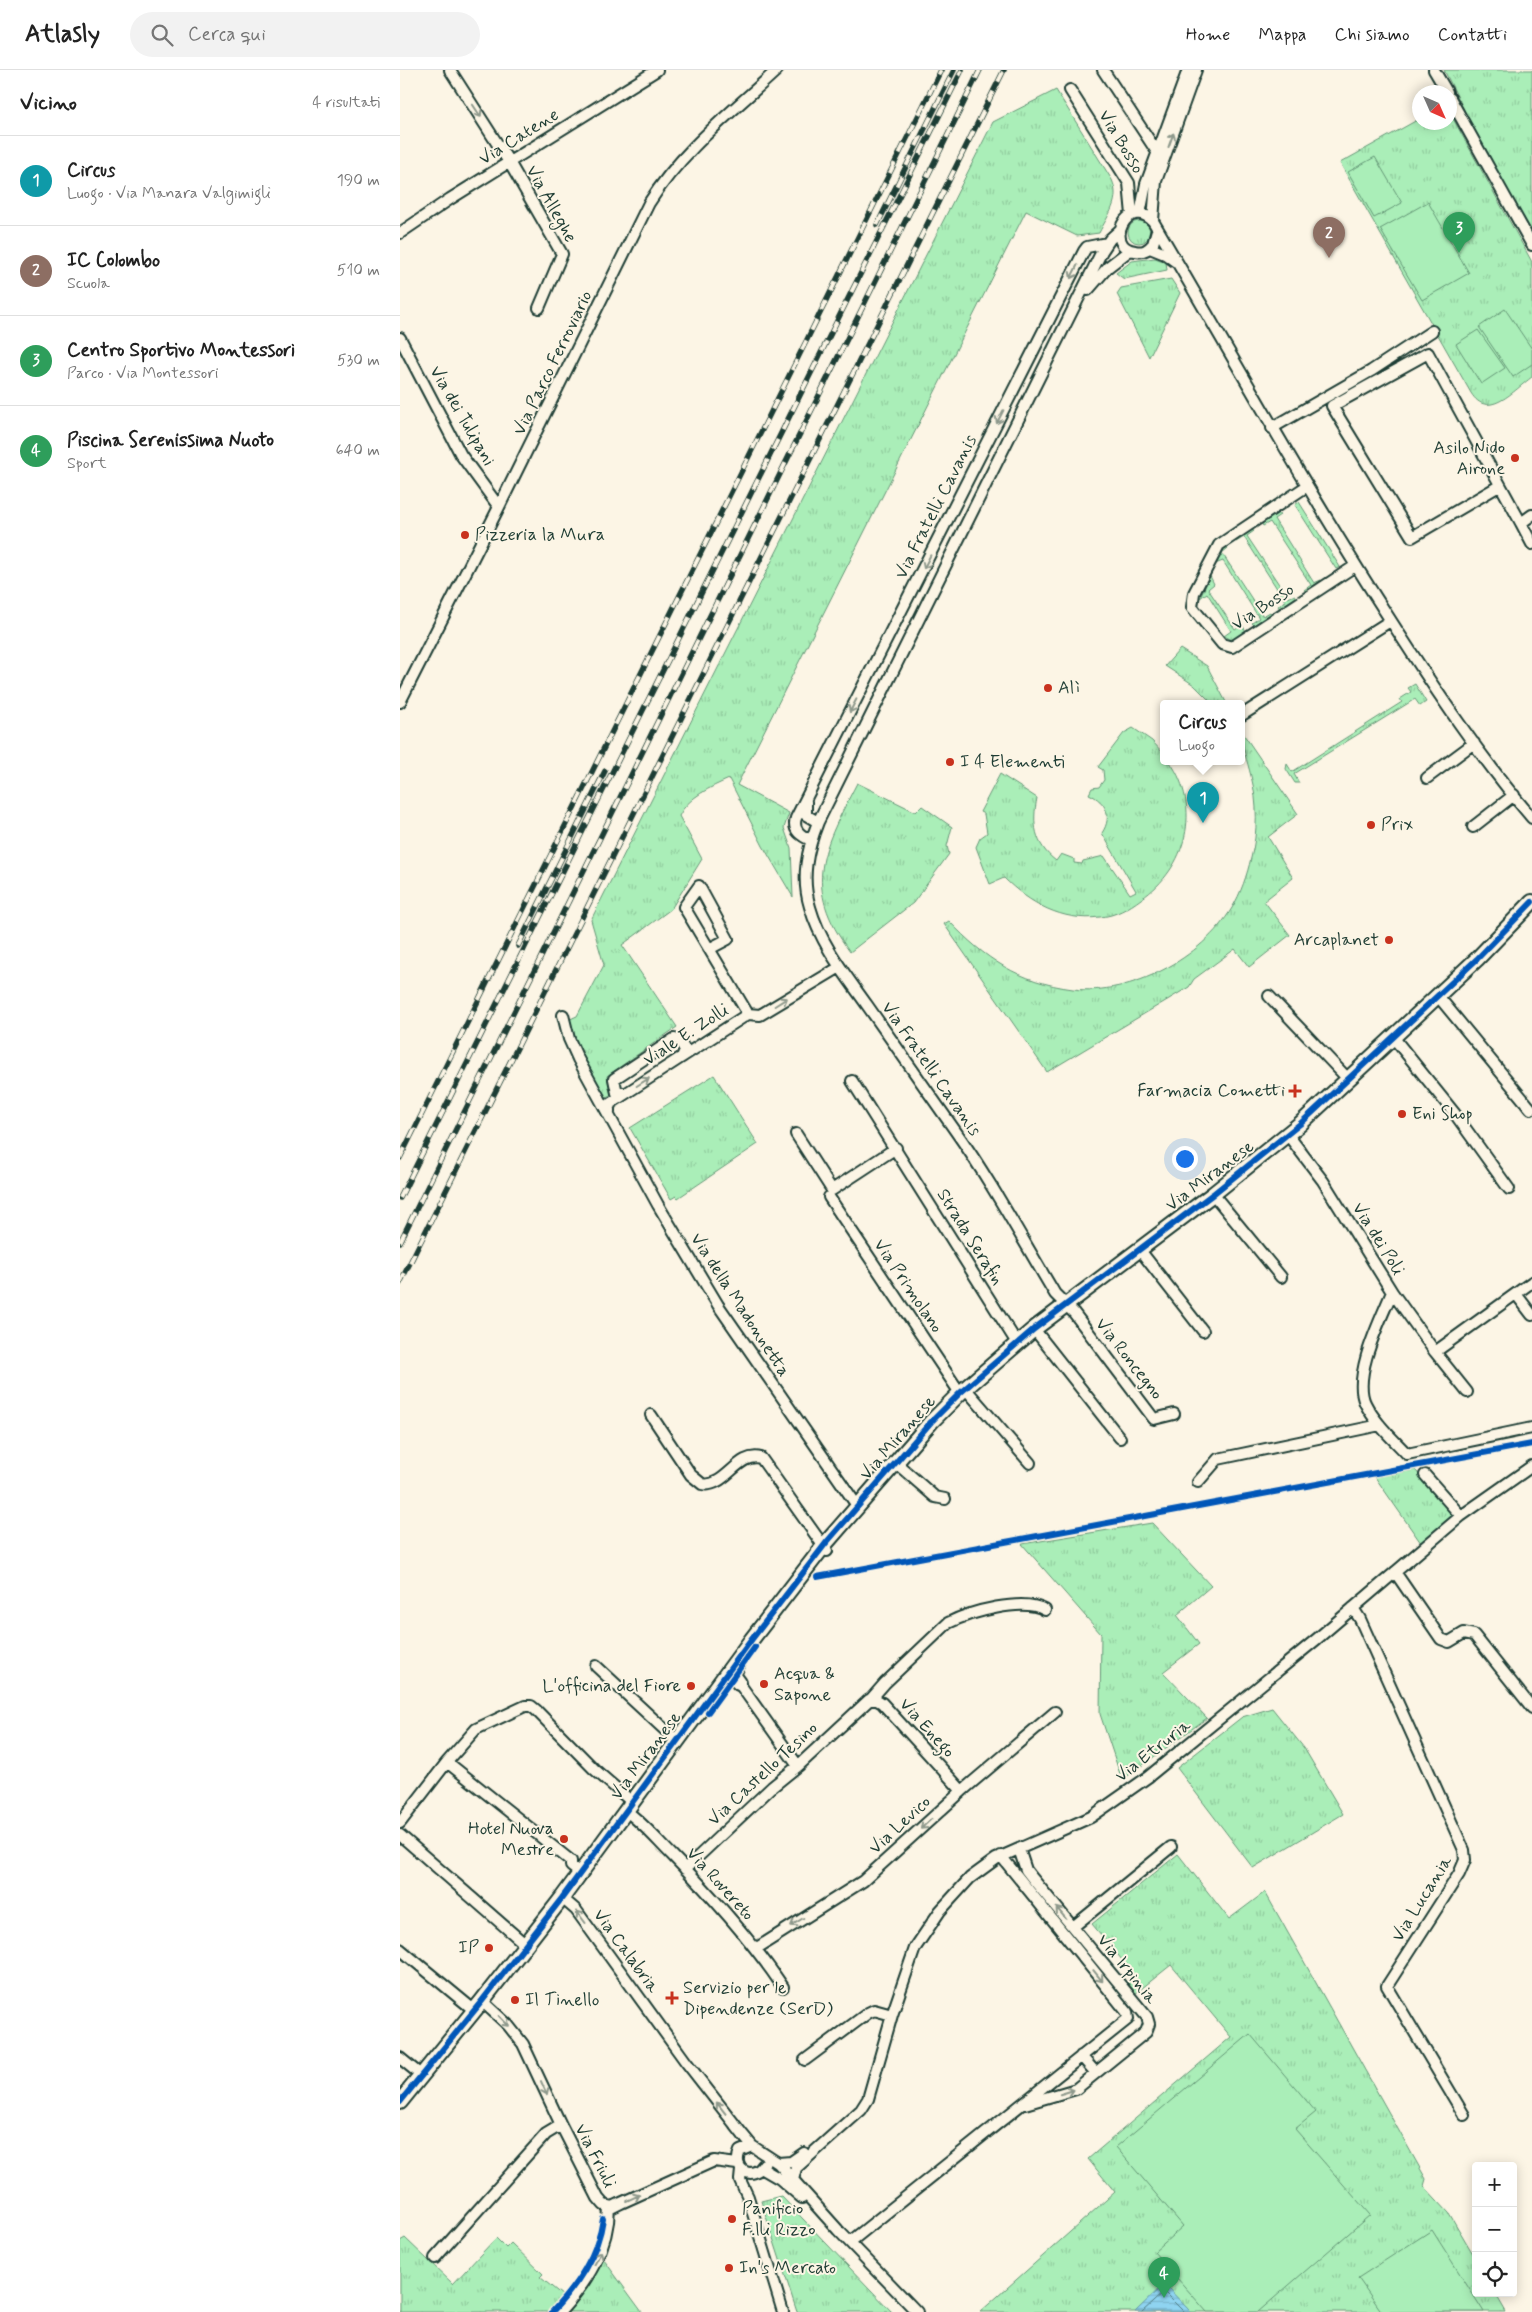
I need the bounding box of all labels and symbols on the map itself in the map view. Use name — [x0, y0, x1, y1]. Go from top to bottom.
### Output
north arrow — [1412, 85, 1457, 130]
street label: Via Catene — [474, 103, 564, 171]
one-way arrow — [471, 104, 482, 118]
street label: Via Bosso — [1093, 106, 1149, 178]
one-way arrow — [1167, 133, 1176, 148]
street label: Via Alleghe — [519, 161, 582, 248]
pin: 3 — [1443, 212, 1475, 253]
pin: 2 — [1313, 217, 1345, 258]
one-way arrow — [1069, 264, 1078, 279]
street label: Via Parco Ferroviario — [508, 287, 598, 439]
street label: Via dei Tulipani — [424, 361, 500, 471]
one-way arrow — [995, 409, 1004, 424]
street label: Via Fratelli Cavanis — [889, 431, 983, 583]
place label: Asilo Nido Airone — [1433, 436, 1505, 481]
marker: Asilo Nido Airone — [1509, 452, 1521, 464]
place label: Pizzeria la Mura — [475, 523, 605, 547]
marker: Pizzeria la Mura — [459, 529, 471, 541]
one-way arrow — [922, 554, 932, 569]
street label: Via Bosso — [1227, 578, 1299, 636]
place label: Alì — [1058, 676, 1079, 700]
marker: Alì — [1042, 682, 1054, 694]
one-way arrow — [848, 699, 858, 714]
place label: I 4 Elementi — [960, 750, 1065, 774]
marker: I 4 Elementi — [944, 756, 956, 768]
pin: 1 — [1187, 782, 1219, 823]
place label: Prix — [1381, 813, 1413, 837]
marker: Prix — [1365, 819, 1377, 831]
place label: Arcaplanet — [1294, 928, 1379, 952]
marker: Arcaplanet — [1383, 934, 1395, 946]
one-way arrow — [774, 997, 788, 1007]
street label: Via Fratelli Cavanis — [876, 997, 986, 1141]
street label: Viale E. Zolli — [639, 998, 733, 1072]
one-way arrow — [636, 1077, 650, 1087]
place label: Farmacia Cometti — [1137, 1079, 1285, 1103]
marker: Farmacia Cometti — [1289, 1085, 1301, 1097]
place label: Eni Shop — [1412, 1102, 1473, 1126]
marker: Eni Shop — [1396, 1108, 1408, 1120]
street label: Via Miranese — [1161, 1135, 1259, 1217]
your location — [1172, 1146, 1198, 1172]
street label: Strada Serafin — [931, 1184, 1009, 1290]
street label: Via dei Poli — [1346, 1198, 1410, 1280]
street label: Via della Madonnetta — [684, 1228, 796, 1382]
street label: Via Primolano — [868, 1234, 948, 1338]
street label: Via Roncegno — [1089, 1313, 1169, 1405]
street label: Via Miranese — [854, 1390, 942, 1486]
place label: Acqua & Sapone — [774, 1662, 835, 1707]
place label: L'officina del Fiore — [543, 1674, 681, 1698]
marker: Acqua & Sapone — [758, 1678, 770, 1690]
marker: L'officina del Fiore — [685, 1680, 697, 1692]
street label: Via Enego — [892, 1693, 960, 1765]
street label: Via Miranese — [605, 1707, 687, 1805]
street label: Via Etruria — [1110, 1714, 1196, 1788]
street label: Via Castello Tesino — [703, 1717, 823, 1831]
street label: Via Levico — [864, 1790, 936, 1860]
place label: Hotel Nuova Mestre — [468, 1817, 554, 1862]
one-way arrow — [919, 1818, 932, 1830]
marker: Hotel Nuova Mestre — [558, 1833, 570, 1845]
street label: Via Rovereto — [681, 1842, 759, 1926]
street label: Via Lucania — [1386, 1851, 1458, 1947]
street label: Via Calabria — [587, 1904, 665, 1998]
one-way arrow — [1056, 1907, 1067, 1920]
one-way arrow — [576, 1911, 587, 1924]
one-way arrow — [791, 1918, 805, 1928]
street label: Via Irpinia — [1091, 1929, 1163, 2009]
place label: IP — [458, 1936, 479, 1960]
marker: IP — [483, 1942, 495, 1954]
one-way arrow — [1092, 1969, 1103, 1982]
place label: Servizio per le Dipendenze (SerD) — [683, 1976, 833, 2021]
place label: Il Tinello — [525, 1988, 599, 2012]
marker: Servizio per le Dipendenze (SerD) — [665, 1991, 679, 2005]
marker: Il Tinello — [509, 1994, 521, 2006]
one-way arrow — [498, 2015, 510, 2028]
one-way arrow — [540, 2080, 549, 2095]
one-way arrow — [1059, 2086, 1075, 2096]
one-way arrow — [716, 2101, 727, 2114]
street label: Via Friuli — [569, 2120, 621, 2192]
one-way arrow — [625, 2193, 640, 2203]
place label: Panificio F.lli Rizzo — [742, 2197, 816, 2242]
marker: Panificio F.lli Rizzo — [726, 2213, 738, 2225]
one-way arrow — [594, 2251, 603, 2266]
place label: In's Mercato — [739, 2256, 836, 2280]
pin: 4 — [1148, 2257, 1180, 2298]
marker: In's Mercato — [723, 2262, 735, 2274]

